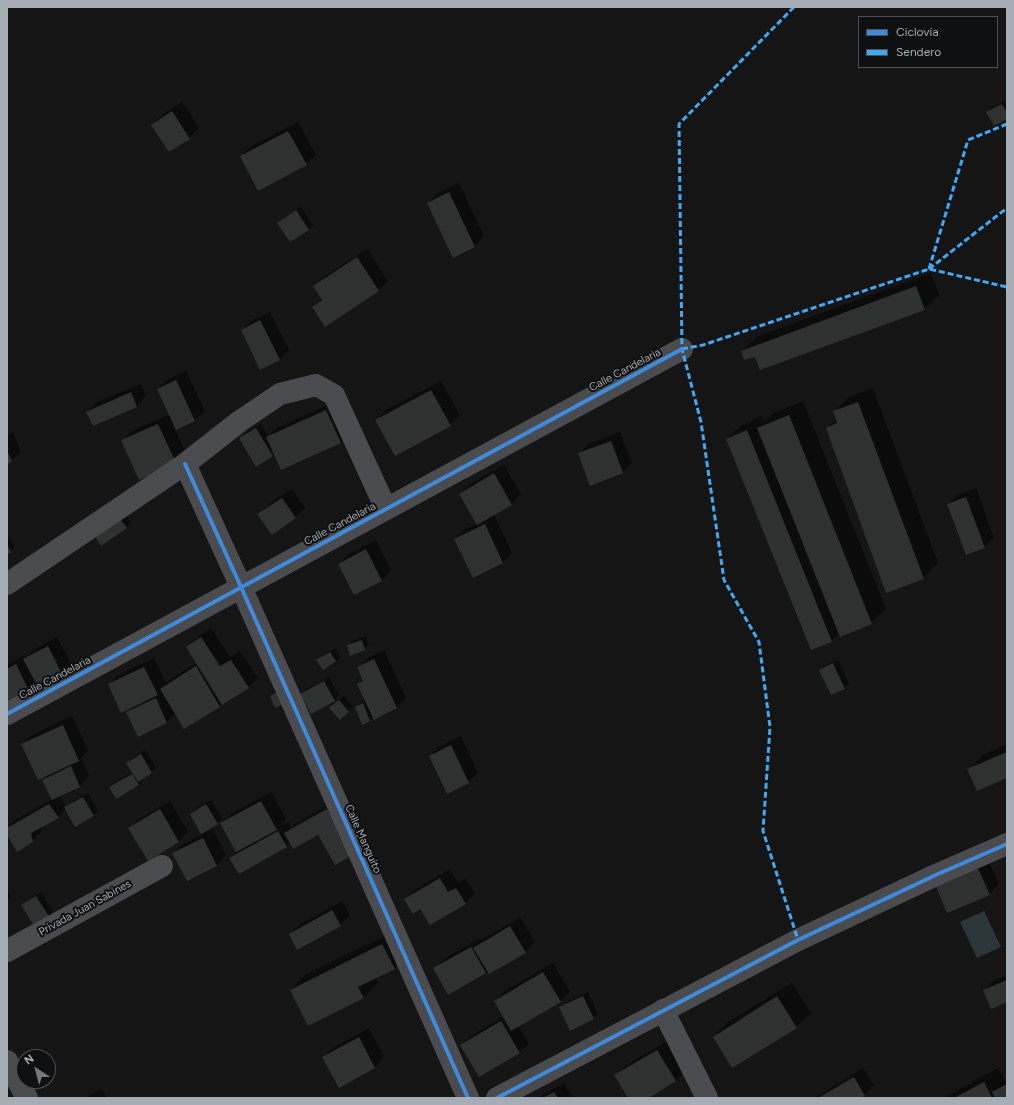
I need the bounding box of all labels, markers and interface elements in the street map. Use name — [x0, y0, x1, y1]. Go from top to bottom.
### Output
legend — [858, 16, 998, 68]
text: Ciclovía — [896, 25, 939, 39]
text: Sendero — [896, 45, 941, 59]
street label: Calle Candelaria — [587, 346, 663, 394]
street label: Calle Candelaria — [302, 500, 378, 548]
street label: Calle Candelaria — [17, 654, 93, 702]
street label: Calle Manguito — [342, 803, 384, 875]
street label: Privada Juan Sabines — [37, 877, 133, 939]
north arrow — [16, 1049, 56, 1089]
text: N — [22, 1052, 36, 1067]

